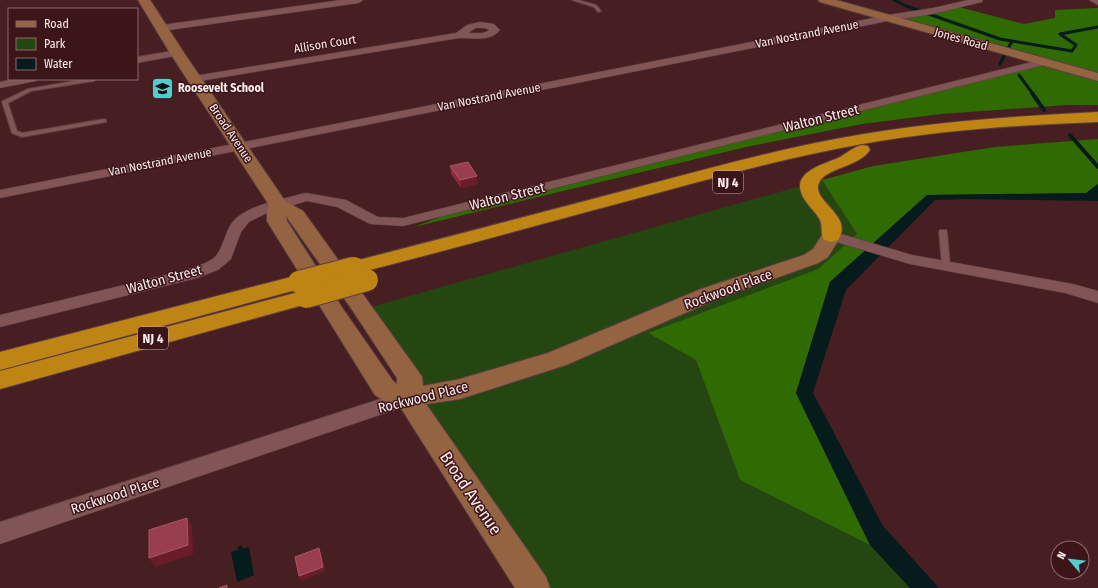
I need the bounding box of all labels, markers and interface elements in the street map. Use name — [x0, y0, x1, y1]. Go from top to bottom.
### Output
legend — [8, 8, 138, 80]
text: Road — [44, 17, 69, 31]
street label: Van Nostrand Avenue — [754, 17, 860, 51]
street label: Jones Road — [933, 25, 989, 53]
street label: Allison Court — [293, 32, 357, 56]
text: Park — [44, 37, 66, 51]
text: Water — [44, 57, 73, 71]
school or university icon: Roosevelt School — [149, 75, 175, 101]
street label: Van Nostrand Avenue — [436, 80, 542, 114]
place label: Roosevelt School — [178, 81, 265, 95]
street label: Broad Avenue — [206, 101, 256, 165]
street label: Walton Street — [782, 101, 861, 136]
street label: Van Nostrand Avenue — [107, 145, 213, 179]
road number: NJ 4 — [713, 171, 743, 193]
street label: Walton Street — [468, 179, 547, 214]
street label: Walton Street — [125, 261, 204, 298]
street label: Rockwood Place — [682, 266, 775, 313]
road number: NJ 4 — [138, 327, 168, 349]
street label: Rockwood Place — [376, 378, 470, 417]
street label: Broad Avenue — [435, 448, 506, 539]
street label: Rockwood Place — [69, 473, 162, 518]
north arrow — [1050, 540, 1090, 580]
text: N — [1054, 550, 1069, 562]

